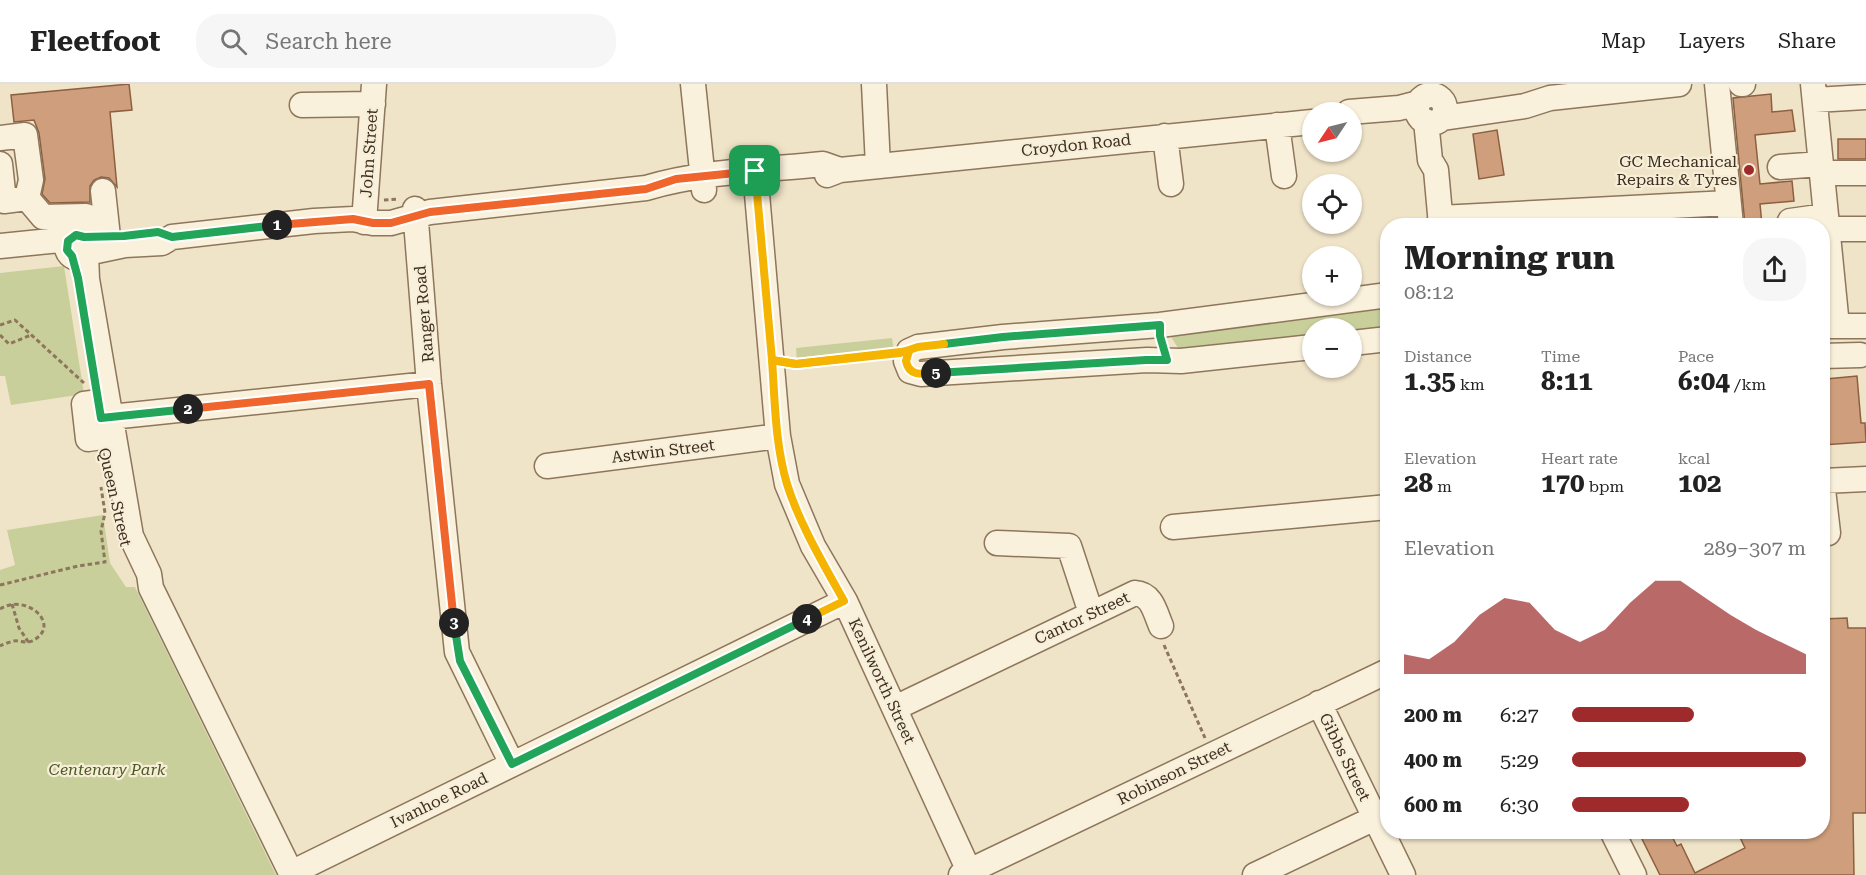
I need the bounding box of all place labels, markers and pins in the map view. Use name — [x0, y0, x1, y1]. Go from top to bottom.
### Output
pin — [729, 145, 780, 196]
place label: GC Mechanical Repairs & Tyres — [1616, 152, 1737, 189]
marker: GC Mechanical Repairs & Tyres — [1742, 163, 1756, 177]
pin: 1 — [262, 210, 292, 240]
pin: 5 — [921, 358, 951, 388]
pin: 2 — [173, 394, 203, 424]
pin: 4 — [792, 604, 822, 634]
pin: 3 — [439, 608, 469, 638]

